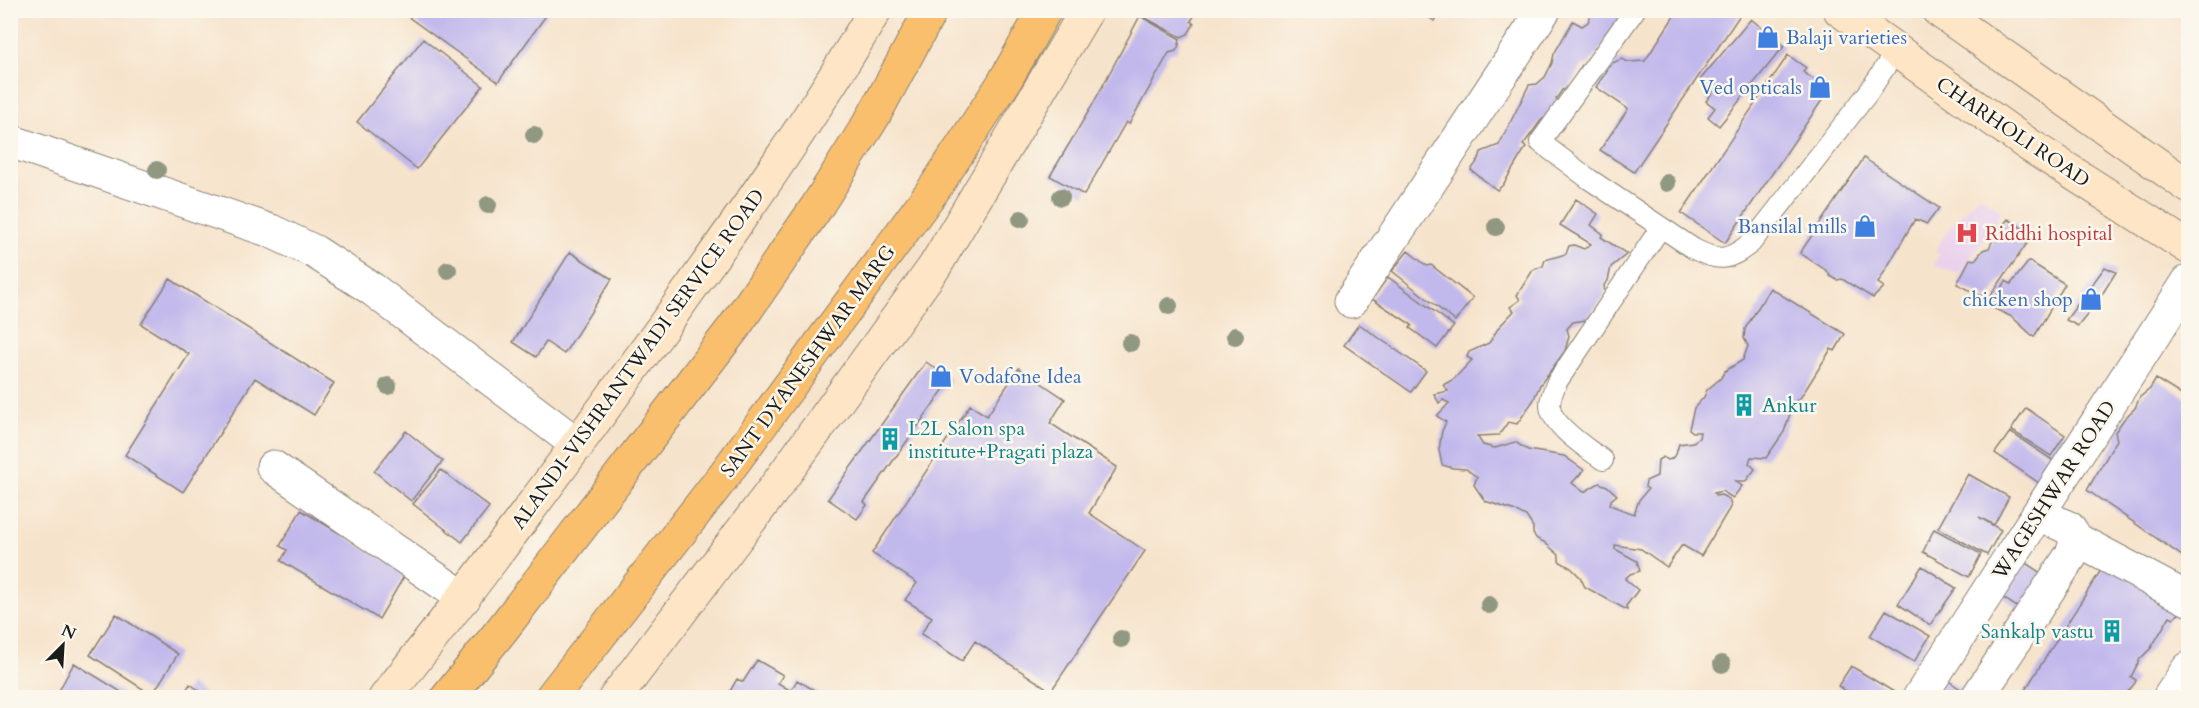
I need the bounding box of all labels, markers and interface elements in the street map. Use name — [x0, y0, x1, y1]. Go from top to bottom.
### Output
shop icon: Balaji varieties — [1755, 24, 1781, 50]
place label: Balaji varieties — [1786, 24, 1907, 51]
street label: CHARHOLI ROAD — [1931, 70, 2095, 194]
place label: Ved opticals — [1699, 74, 1802, 101]
shop icon: Ved opticals — [1807, 74, 1833, 100]
street label: ALANDI-VISHRANTWADI SERVICE ROAD — [505, 183, 771, 535]
place label: Bansilal mills — [1737, 213, 1847, 240]
shop icon: Bansilal mills — [1852, 213, 1878, 239]
hospital icon: Riddhi hospital — [1954, 220, 1980, 246]
place label: Riddhi hospital — [1985, 220, 2113, 247]
street label: SANT DYANESHWAR MARG — [714, 239, 902, 483]
place label: chicken shop — [1963, 286, 2073, 313]
shop icon: chicken shop — [2078, 286, 2104, 312]
shop icon: Vodafone Idea — [928, 363, 954, 389]
place label: Vodafone Idea — [959, 363, 1082, 390]
building icon: Ankur — [1731, 392, 1757, 418]
place label: Ankur — [1762, 392, 1817, 419]
street label: WAGESHWAR ROAD — [1985, 395, 2122, 586]
place label: L2L Salon spa institute+Pragati plaza — [908, 415, 1094, 465]
building icon: L2L Salon spa institute+Pragati plaza — [877, 426, 903, 452]
north arrow — [33, 615, 93, 675]
place label: Sankalp vastu — [1981, 618, 2094, 645]
building icon: Sankalp vastu — [2099, 618, 2125, 644]
text: N — [58, 619, 80, 645]

